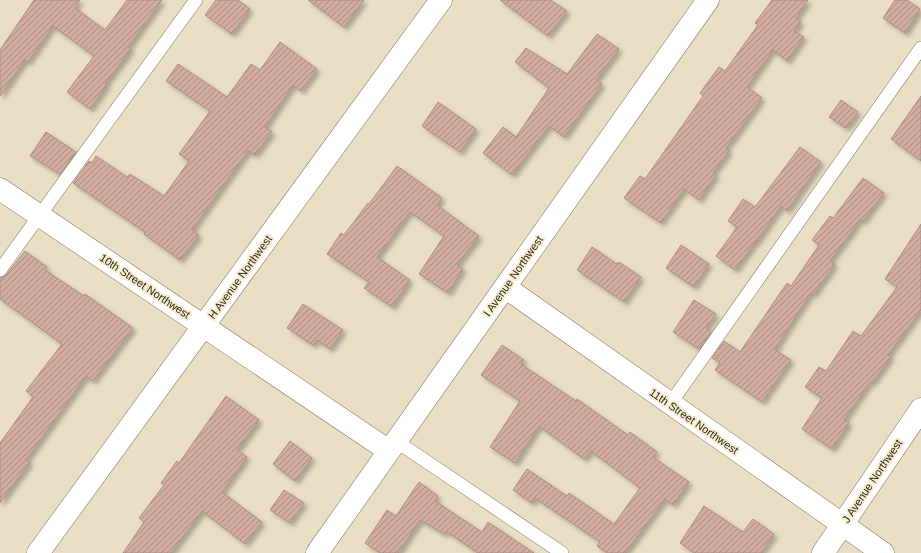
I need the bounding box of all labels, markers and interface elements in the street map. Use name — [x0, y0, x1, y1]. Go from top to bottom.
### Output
street label: H Avenue Northwest — [206, 233, 274, 321]
street label: I Avenue Northwest — [481, 234, 545, 318]
street label: 10th Street Northwest — [98, 251, 192, 321]
street label: 11th Street Northwest — [647, 386, 741, 456]
street label: J Avenue Northwest — [840, 437, 904, 525]

